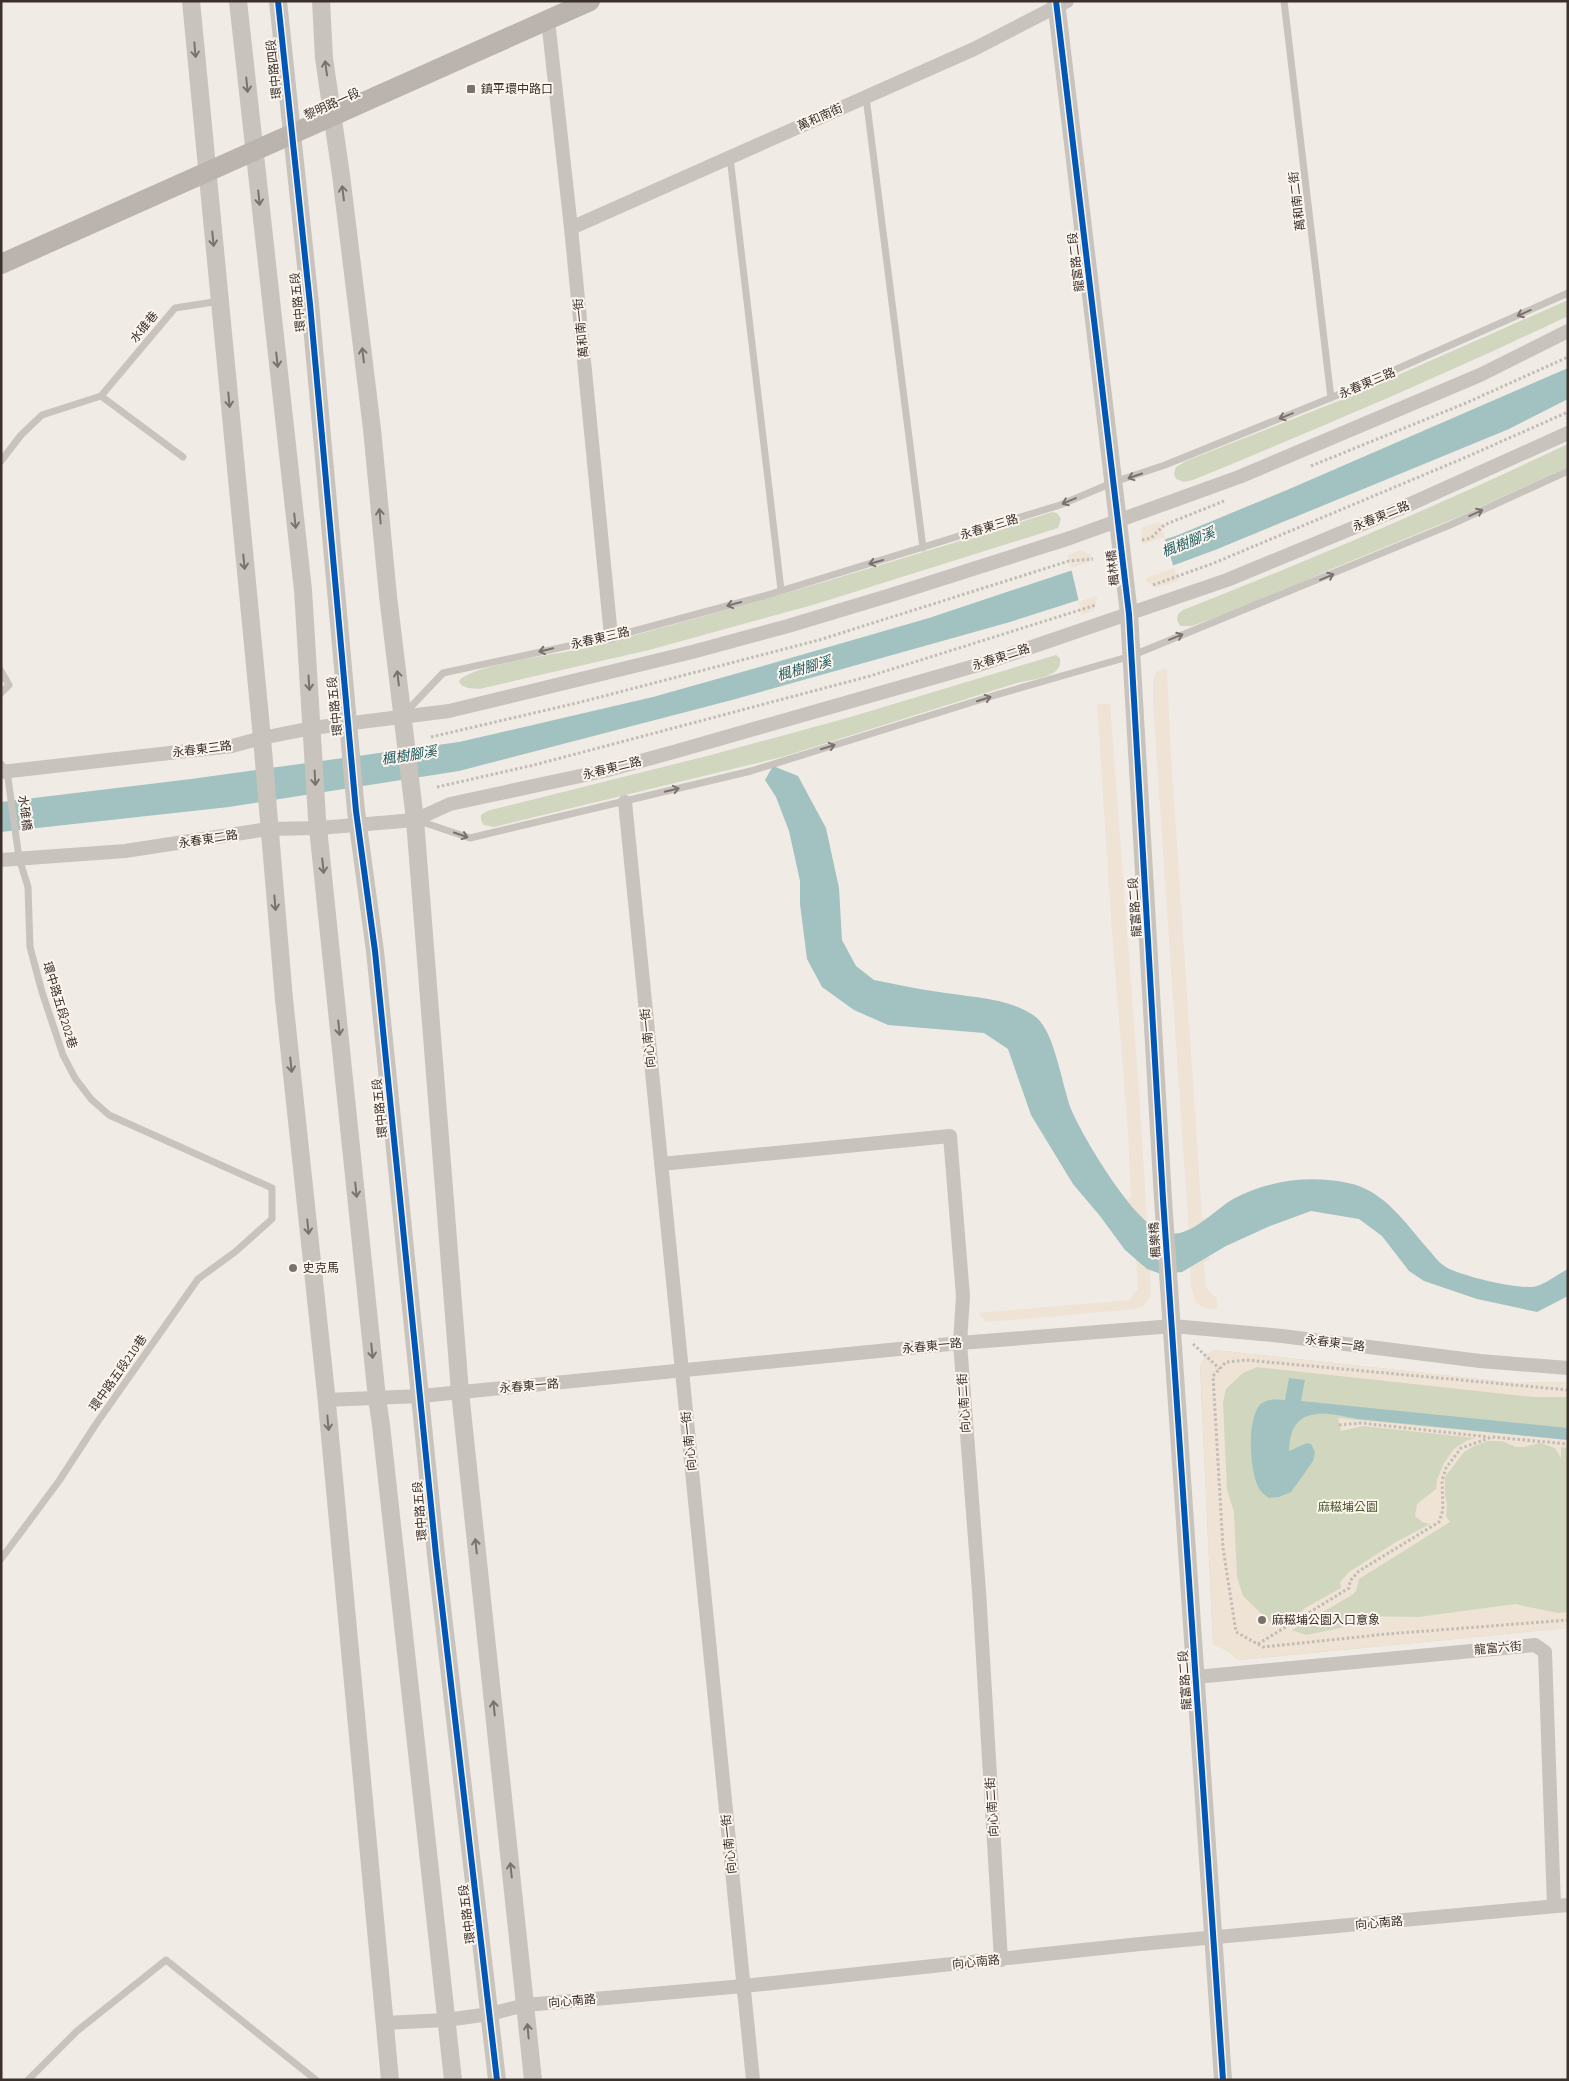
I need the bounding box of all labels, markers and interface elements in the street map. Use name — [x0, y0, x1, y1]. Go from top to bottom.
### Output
street label: 環中路四段 — [263, 38, 286, 100]
one-way arrow — [191, 42, 200, 58]
one-way arrow — [321, 60, 331, 76]
one-way arrow — [242, 76, 252, 92]
place label: 鎮平環中路口 — [481, 81, 553, 98]
marker: 鎮平環中路口 — [465, 83, 477, 95]
street label: 黎明路一段 — [301, 84, 363, 124]
street label: 萬和南街 — [795, 100, 846, 135]
street label: 萬和南二街 — [1285, 170, 1310, 232]
one-way arrow — [338, 186, 348, 202]
one-way arrow — [254, 190, 264, 206]
one-way arrow — [208, 230, 218, 246]
street label: 龍富路二段 — [1064, 231, 1089, 293]
street label: 環中路五段 — [287, 271, 310, 333]
street label: 萬和南一街 — [570, 297, 593, 359]
street label: 水碓巷 — [126, 308, 162, 347]
one-way arrow — [1517, 309, 1532, 319]
one-way arrow — [358, 347, 368, 363]
one-way arrow — [272, 352, 282, 368]
street label: 永春東三路 — [1336, 364, 1398, 403]
one-way arrow — [224, 392, 234, 408]
one-way arrow — [1279, 411, 1294, 421]
one-way arrow — [1127, 471, 1143, 481]
one-way arrow — [1062, 497, 1077, 507]
street label: 永春東二路 — [1350, 497, 1412, 536]
one-way arrow — [1468, 508, 1483, 518]
one-way arrow — [375, 509, 385, 525]
street label: 永春東三路 — [958, 511, 1020, 544]
one-way arrow — [290, 513, 300, 529]
water label: 楓樹腳溪 — [1159, 522, 1220, 563]
street label: 楓林橋 — [1103, 549, 1124, 587]
one-way arrow — [239, 554, 249, 570]
one-way arrow — [869, 558, 885, 567]
one-way arrow — [1319, 572, 1334, 581]
one-way arrow — [727, 599, 743, 609]
street label: 永春東三路 — [569, 623, 631, 654]
one-way arrow — [1168, 632, 1183, 642]
street label: 永春東二路 — [970, 640, 1032, 675]
one-way arrow — [539, 646, 555, 656]
water label: 楓樹腳溪 — [775, 651, 836, 686]
one-way arrow — [392, 670, 402, 686]
one-way arrow — [304, 675, 313, 691]
street label: 環中路五段 — [324, 675, 347, 737]
one-way arrow — [975, 693, 991, 703]
street label: 永春東三路 — [171, 737, 233, 762]
water label: 楓樹腳溪 — [380, 741, 440, 770]
one-way arrow — [820, 741, 836, 751]
street label: 永春東二路 — [581, 753, 643, 784]
one-way arrow — [310, 770, 319, 786]
one-way arrow — [663, 785, 679, 794]
street label: 水碓橋 — [14, 794, 35, 832]
street label: 永春東二路 — [177, 826, 239, 853]
one-way arrow — [452, 831, 468, 841]
one-way arrow — [318, 858, 328, 874]
street label: 龍富路二段 — [1125, 876, 1146, 937]
one-way arrow — [270, 895, 280, 911]
street label: 環中路五段202巷 — [38, 960, 81, 1051]
street label: 向心南一街 — [637, 1007, 660, 1069]
one-way arrow — [335, 1020, 344, 1036]
one-way arrow — [286, 1057, 296, 1073]
street label: 環中路五段 — [369, 1077, 392, 1139]
one-way arrow — [351, 1181, 361, 1197]
one-way arrow — [303, 1218, 313, 1234]
street label: 楓樂橋 — [1146, 1221, 1165, 1259]
place label: 史克馬 — [303, 1260, 339, 1277]
marker: 史克馬 — [287, 1262, 299, 1274]
street label: 永春東一路 — [1304, 1331, 1366, 1356]
street label: 環中路五段210巷 — [86, 1332, 151, 1415]
street label: 永春東一路 — [901, 1335, 963, 1358]
one-way arrow — [367, 1343, 377, 1359]
street label: 向心南二街 — [954, 1372, 975, 1433]
street label: 永春東一路 — [498, 1375, 560, 1398]
street label: 向心南一街 — [678, 1410, 701, 1472]
one-way arrow — [323, 1415, 333, 1431]
street label: 環中路五段 — [409, 1480, 432, 1542]
park label: 麻糍埔公園 — [1318, 1499, 1378, 1516]
one-way arrow — [471, 1539, 481, 1555]
place label: 麻糍埔公園入口意象 — [1272, 1612, 1380, 1629]
marker: 麻糍埔公園入口意象 — [1256, 1614, 1268, 1626]
street label: 龍富六街 — [1473, 1638, 1523, 1659]
street label: 龍富路二段 — [1175, 1649, 1196, 1710]
one-way arrow — [489, 1700, 499, 1716]
street label: 向心南二街 — [982, 1776, 1003, 1837]
street label: 向心南一街 — [718, 1813, 741, 1875]
one-way arrow — [506, 1862, 516, 1878]
street label: 環中路五段 — [455, 1883, 480, 1945]
street label: 向心南路 — [1354, 1913, 1404, 1934]
street label: 向心南路 — [951, 1952, 1001, 1973]
street label: 向心南路 — [547, 1991, 597, 2012]
one-way arrow — [523, 2024, 533, 2040]

